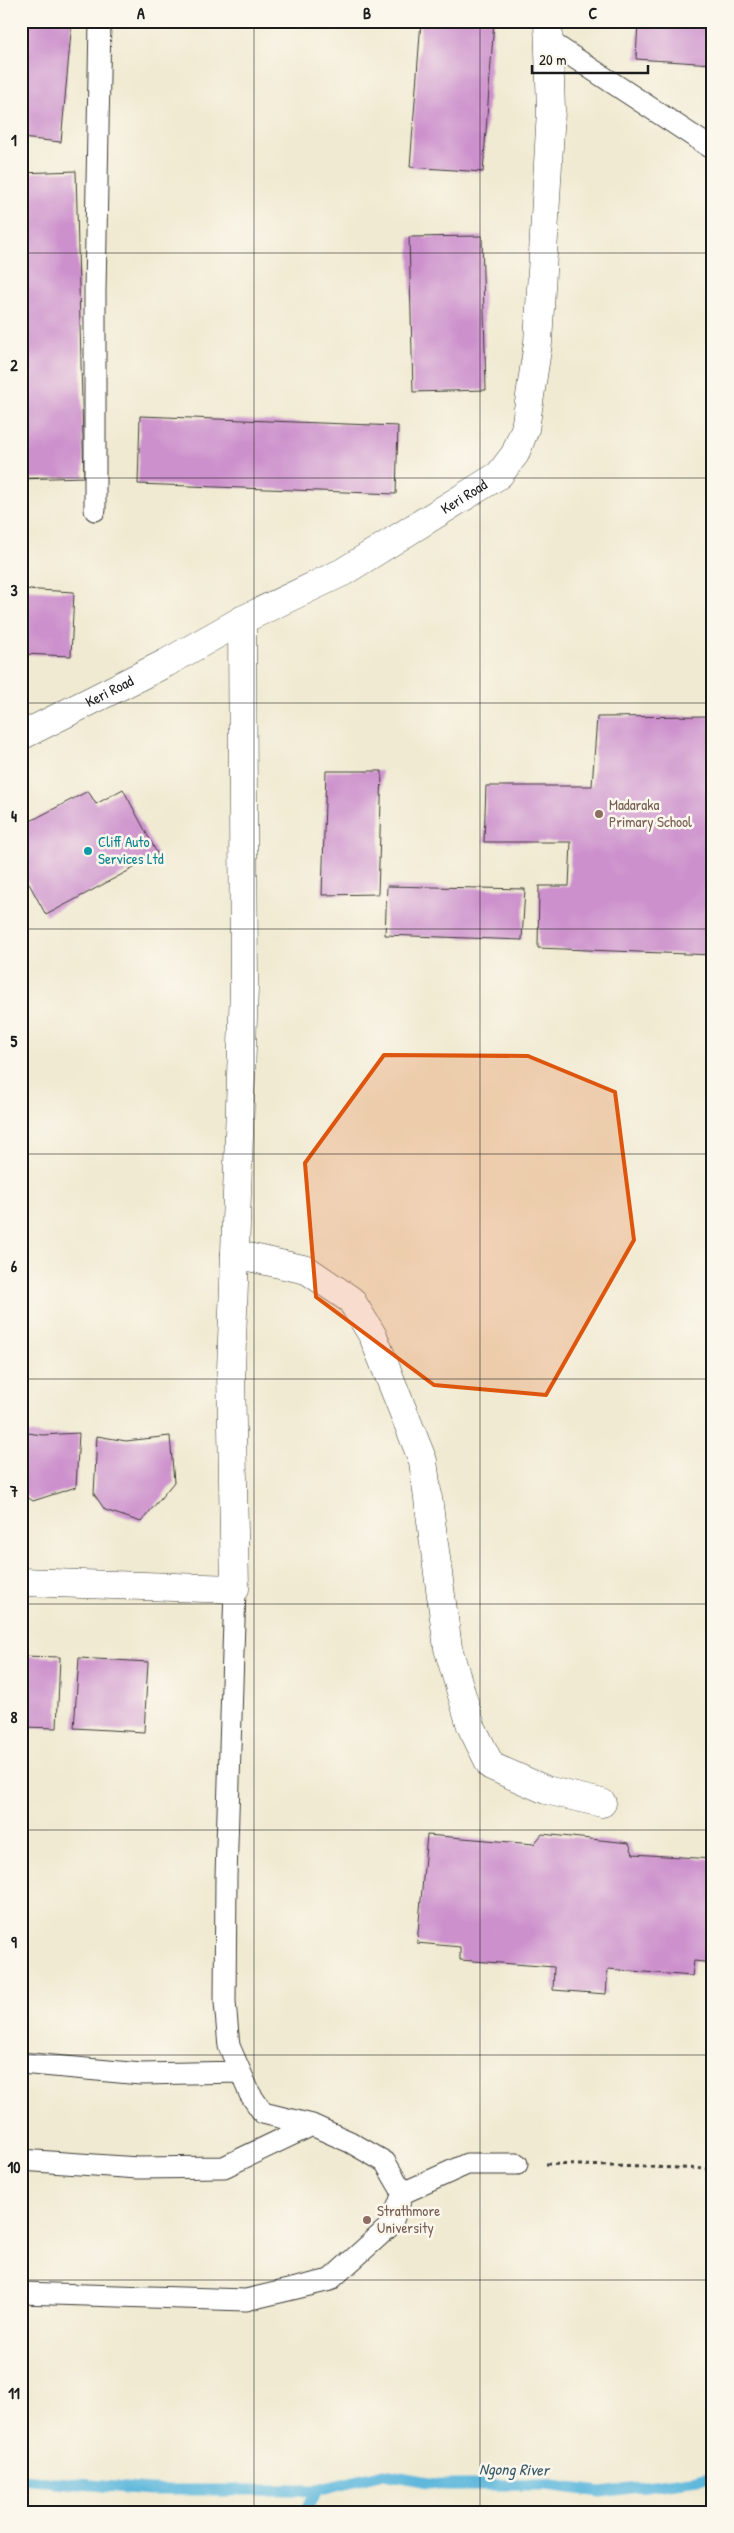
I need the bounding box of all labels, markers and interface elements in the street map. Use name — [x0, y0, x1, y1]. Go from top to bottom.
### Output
text: A — [137, 2, 145, 24]
text: B — [363, 2, 371, 24]
text: C — [589, 2, 598, 24]
scale bar — [532, 42, 648, 74]
text: 20 m — [539, 49, 566, 70]
text: 1 — [11, 129, 17, 151]
text: 2 — [10, 354, 18, 376]
street label: Keri Road — [437, 474, 491, 519]
text: 3 — [10, 579, 18, 601]
street label: Keri Road — [82, 670, 137, 712]
place label: Madaraka Primary School — [609, 794, 692, 832]
text: 4 — [11, 805, 17, 827]
marker: Madaraka Primary School — [593, 808, 605, 820]
place label: Cliff Auto Services Ltd — [98, 831, 164, 869]
marker: Cliff Auto Services Ltd — [82, 845, 94, 857]
text: 5 — [11, 1030, 18, 1052]
text: 6 — [11, 1255, 18, 1277]
text: 7 — [9, 1480, 18, 1502]
text: 8 — [11, 1706, 18, 1728]
text: 9 — [11, 1931, 17, 1953]
text: 10 — [8, 2156, 20, 2178]
place label: Strathmore University — [377, 2200, 440, 2238]
marker: Strathmore University — [361, 2214, 373, 2226]
text: 11 — [8, 2382, 20, 2404]
water label: Ngong River — [479, 2457, 551, 2481]

